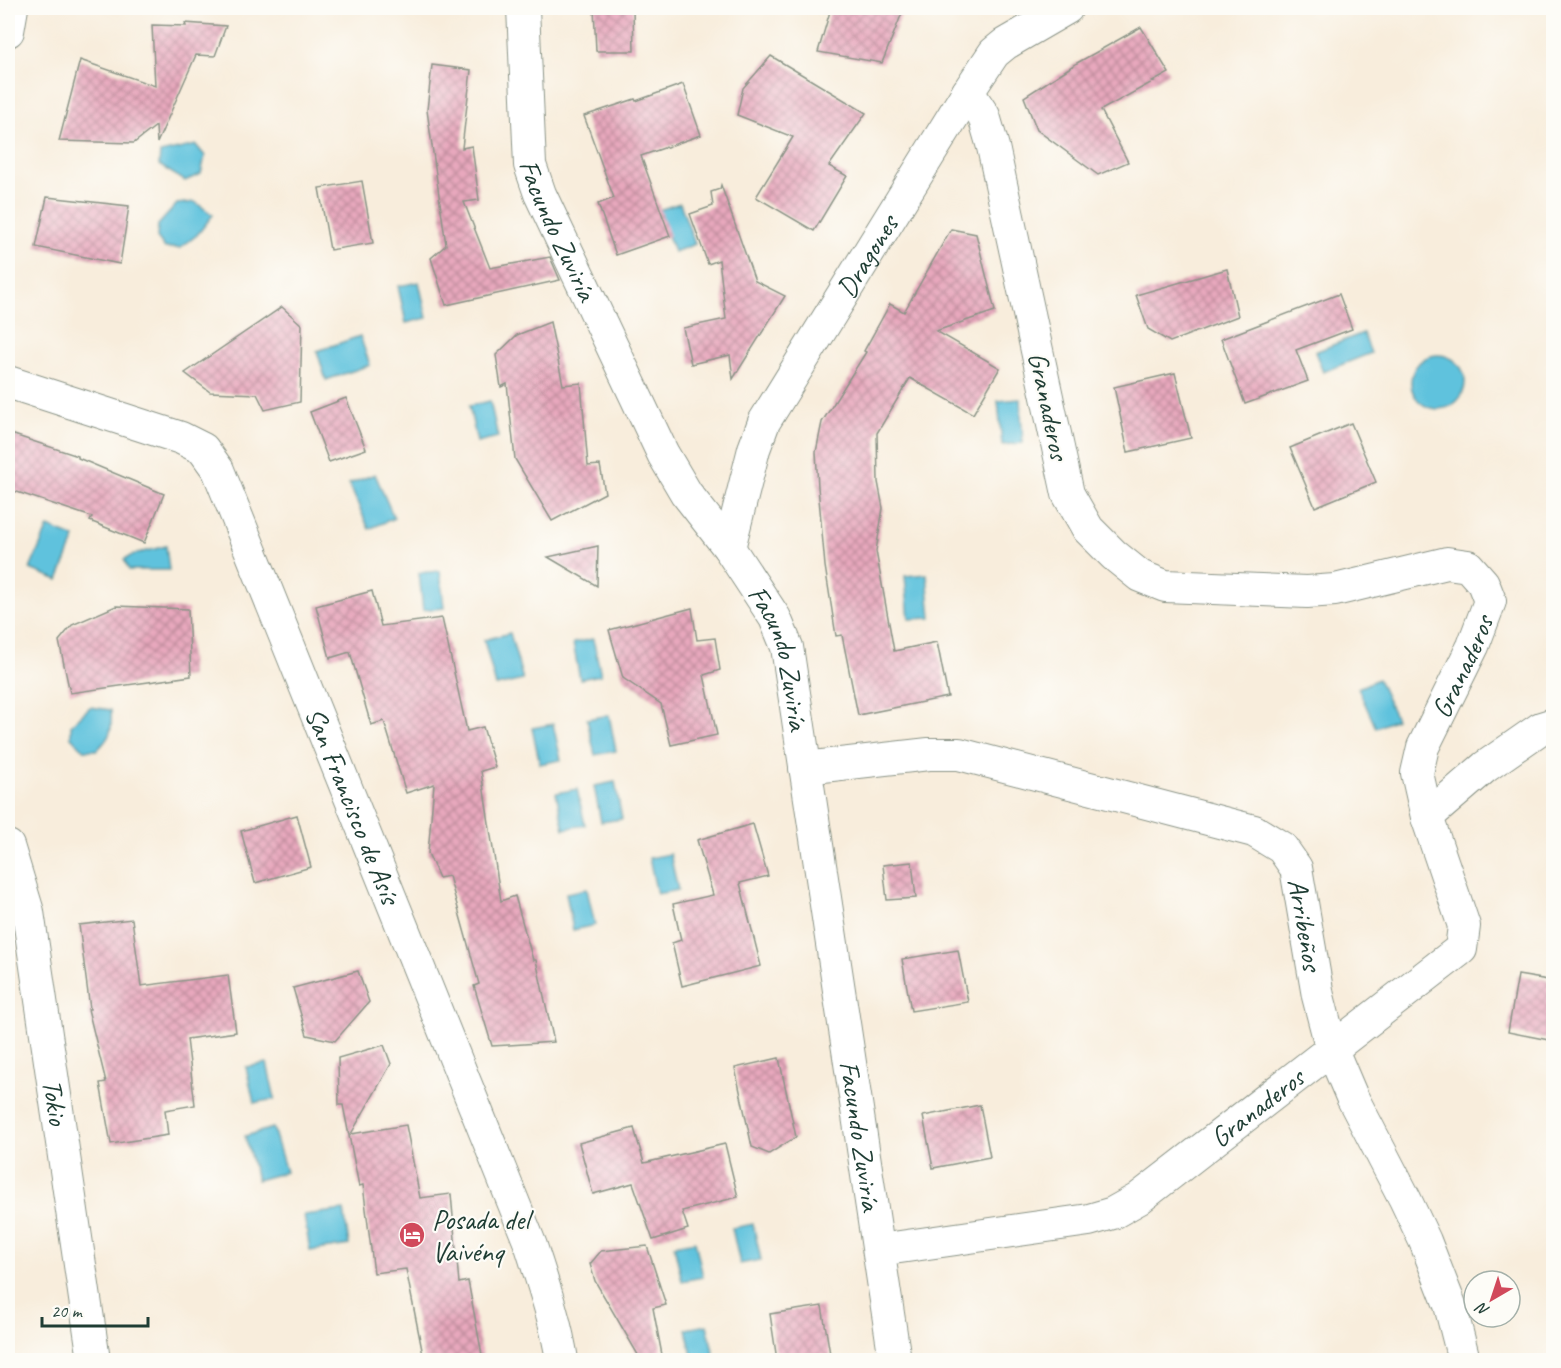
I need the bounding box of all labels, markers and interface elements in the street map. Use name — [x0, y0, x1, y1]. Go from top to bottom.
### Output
street label: Facundo Zuviría — [512, 155, 606, 308]
street label: Dragones — [828, 207, 906, 303]
street label: Granaderos — [1021, 349, 1078, 465]
street label: Facundo Zuviría — [741, 578, 817, 734]
street label: Granaderos — [1423, 608, 1501, 723]
street label: San Francisco de Asís — [298, 702, 409, 911]
street label: Arribeños — [1281, 876, 1331, 975]
street label: Facundo Zuviría — [832, 1058, 890, 1215]
street label: Granaderos — [1203, 1058, 1313, 1154]
street label: Tokio — [35, 1077, 77, 1129]
place label: Posada del Vaivénq — [432, 1202, 534, 1269]
hotel icon: Posada del Vaivénq — [397, 1220, 427, 1250]
north arrow — [1462, 1269, 1522, 1329]
scale bar — [42, 1290, 148, 1328]
text: N — [1471, 1297, 1493, 1321]
text: 20 m — [51, 1300, 84, 1322]

